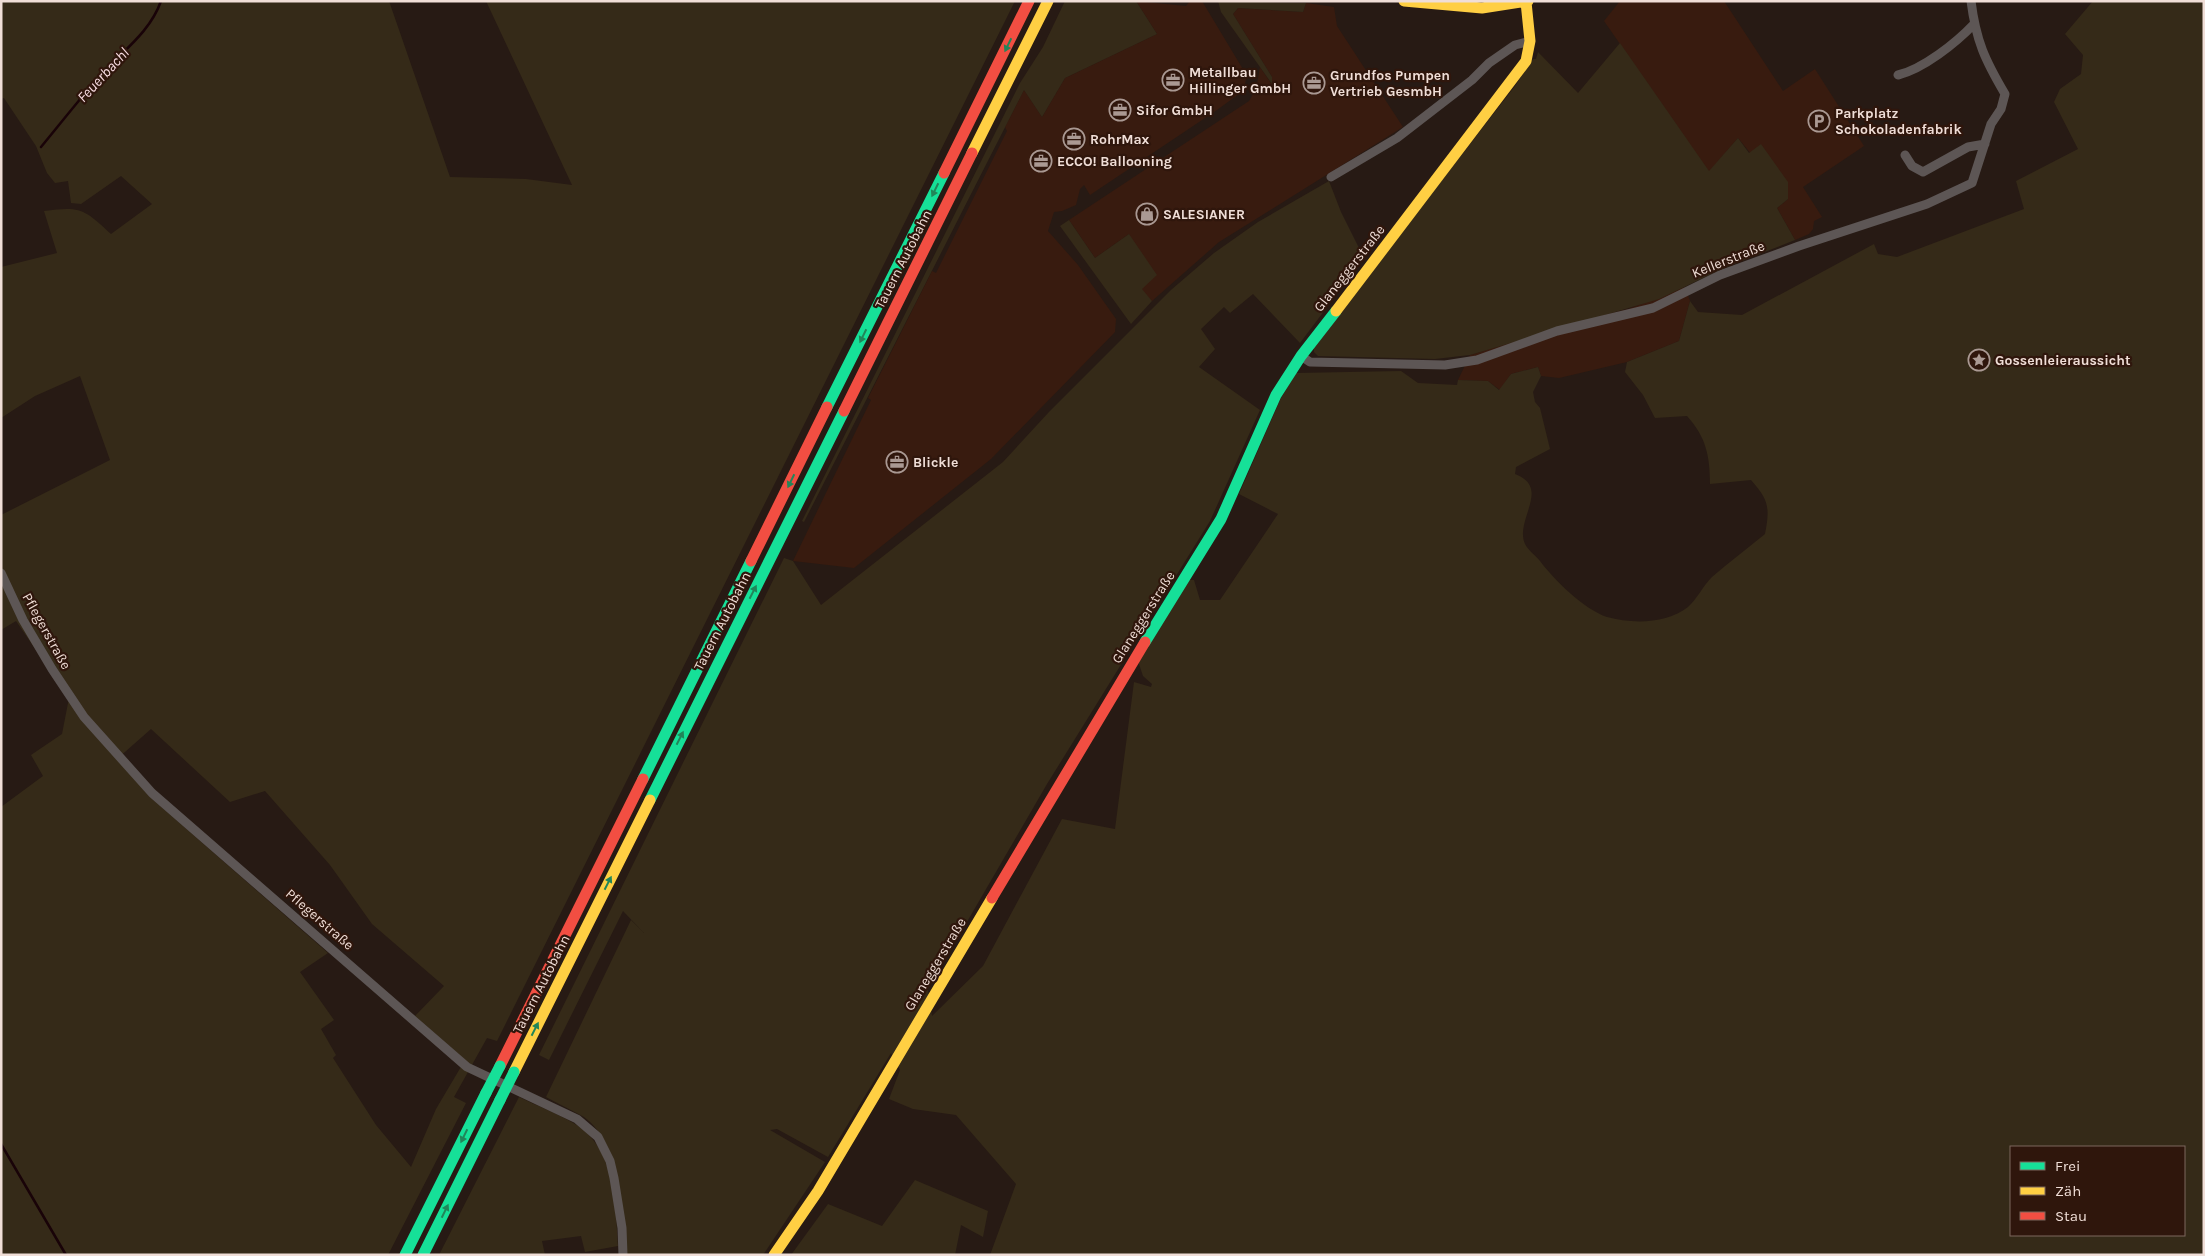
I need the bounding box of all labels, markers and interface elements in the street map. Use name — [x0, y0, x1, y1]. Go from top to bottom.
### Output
one-way arrow — [1004, 38, 1012, 52]
water label: Feuerbachl — [73, 44, 133, 106]
place label: Metallbau Hillinger GmbH — [1189, 64, 1291, 97]
place label: Grundfos Pumpen Vertrieb GesmbH — [1330, 67, 1450, 100]
office icon: Metallbau Hillinger GmbH — [1161, 68, 1185, 92]
office icon: Grundfos Pumpen Vertrieb GesmbH — [1302, 71, 1326, 95]
office icon: Sifor GmbH — [1108, 98, 1132, 122]
place label: Sifor GmbH — [1136, 102, 1213, 119]
place label: Parkplatz Schokoladenfabrik — [1835, 105, 1962, 138]
parking icon: Parkplatz Schokoladenfabrik — [1807, 109, 1831, 133]
office icon: RohrMax — [1062, 127, 1086, 151]
place label: RohrMax — [1090, 131, 1150, 148]
office icon: ECCO! Ballooning — [1029, 149, 1053, 173]
place label: ECCO! Ballooning — [1057, 153, 1172, 170]
one-way arrow — [931, 183, 939, 198]
shop icon: SALESIANER — [1135, 202, 1159, 226]
place label: SALESIANER — [1163, 206, 1245, 223]
street label: Tauern Autobahn — [871, 207, 936, 311]
street label: Glaneggerstraße — [1310, 222, 1389, 315]
street label: Kellerstraße — [1689, 237, 1767, 282]
one-way arrow — [859, 329, 867, 343]
place icon: Gossenleieraussicht — [1967, 348, 1991, 372]
place label: Gossenleieraussicht — [1995, 352, 2131, 369]
office icon: Blickle — [885, 450, 909, 474]
place label: Blickle — [913, 454, 958, 471]
one-way arrow — [786, 474, 795, 489]
street label: Glaneggerstraße — [1108, 568, 1179, 667]
street label: Tauern Autobahn — [690, 569, 755, 673]
one-way arrow — [749, 585, 757, 600]
street label: Pflegerstraße — [19, 590, 75, 673]
one-way arrow — [676, 731, 684, 745]
one-way arrow — [604, 876, 612, 891]
street label: Pflegerstraße — [282, 885, 357, 954]
street label: Glaneggerstraße — [901, 915, 970, 1014]
street label: Tauern Autobahn — [509, 932, 574, 1036]
one-way arrow — [531, 1022, 539, 1036]
one-way arrow — [460, 1129, 468, 1144]
legend — [2010, 1146, 2185, 1236]
text: Frei — [2055, 1157, 2080, 1175]
text: Zäh — [2055, 1182, 2081, 1200]
one-way arrow — [441, 1204, 449, 1218]
text: Stau — [2055, 1207, 2087, 1225]

